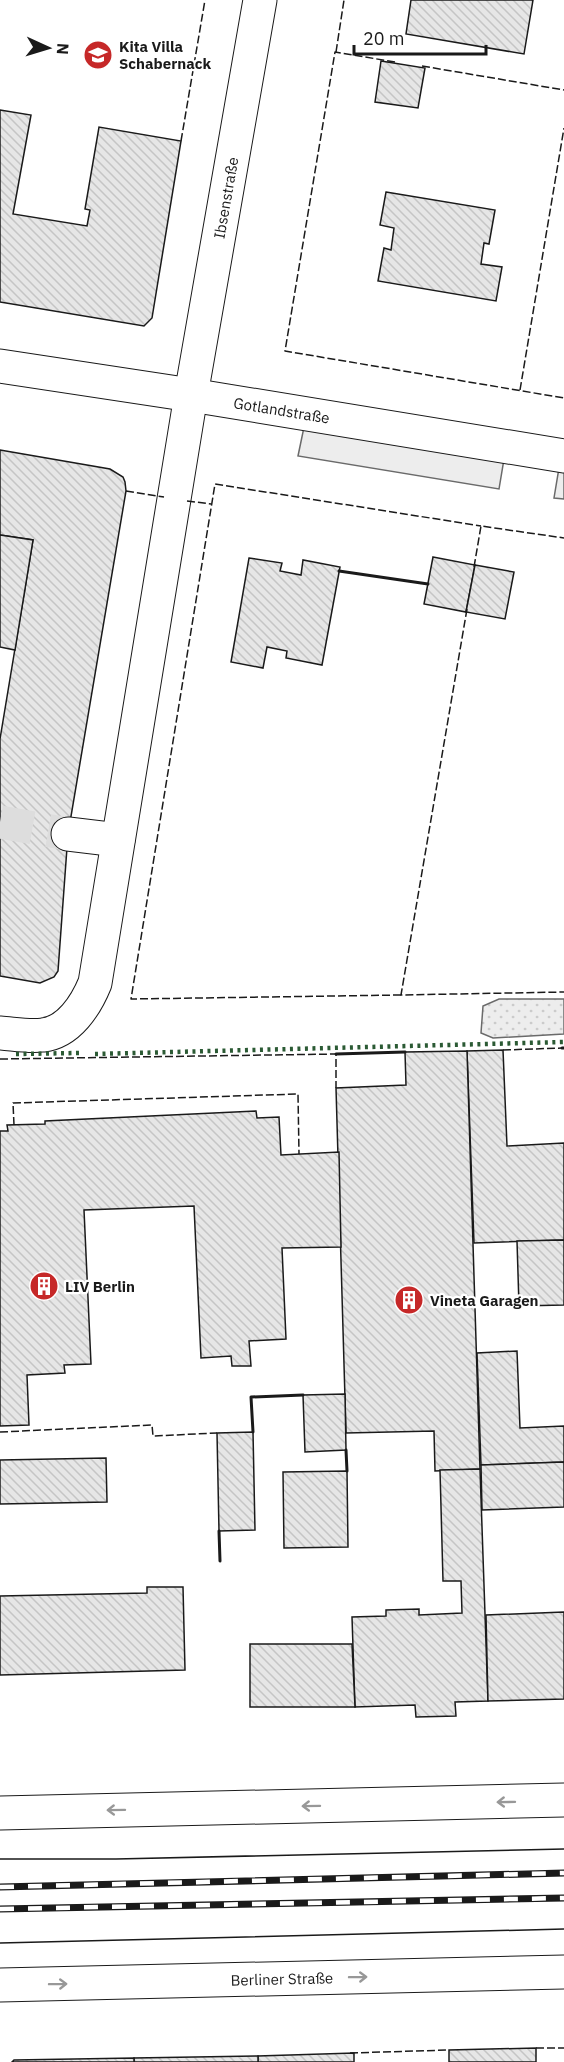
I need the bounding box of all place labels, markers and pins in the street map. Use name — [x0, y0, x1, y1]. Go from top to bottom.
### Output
place label: Kita Villa Schabernack — [119, 37, 211, 73]
school or university icon: Kita Villa Schabernack — [82, 39, 114, 71]
building icon: LIV Berlin — [28, 1270, 60, 1302]
place label: LIV Berlin — [65, 1277, 135, 1296]
building icon: Vineta Garagen — [393, 1284, 425, 1316]
place label: Vineta Garagen — [430, 1291, 539, 1310]

